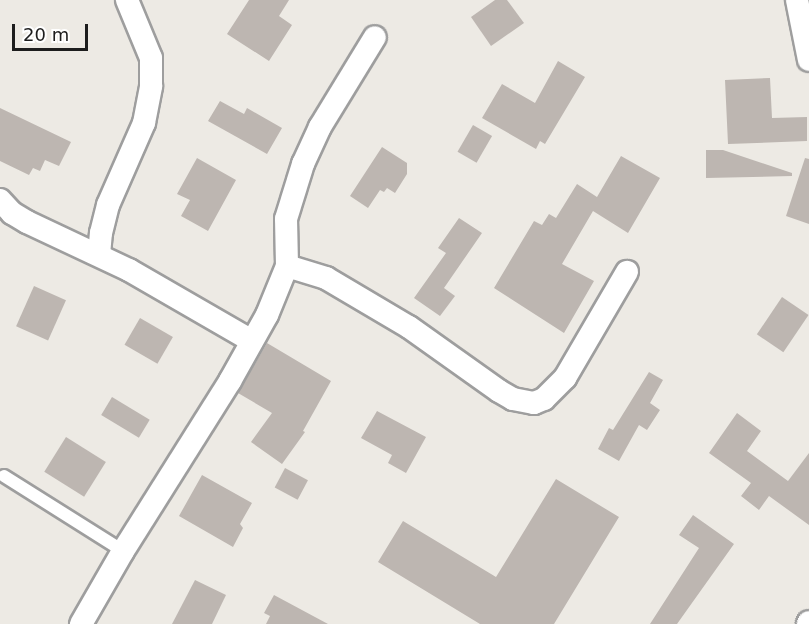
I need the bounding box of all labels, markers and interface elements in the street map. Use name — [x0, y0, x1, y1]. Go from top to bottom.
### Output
scale bar — [15, 12, 92, 50]
text: 20 m — [23, 24, 69, 45]

